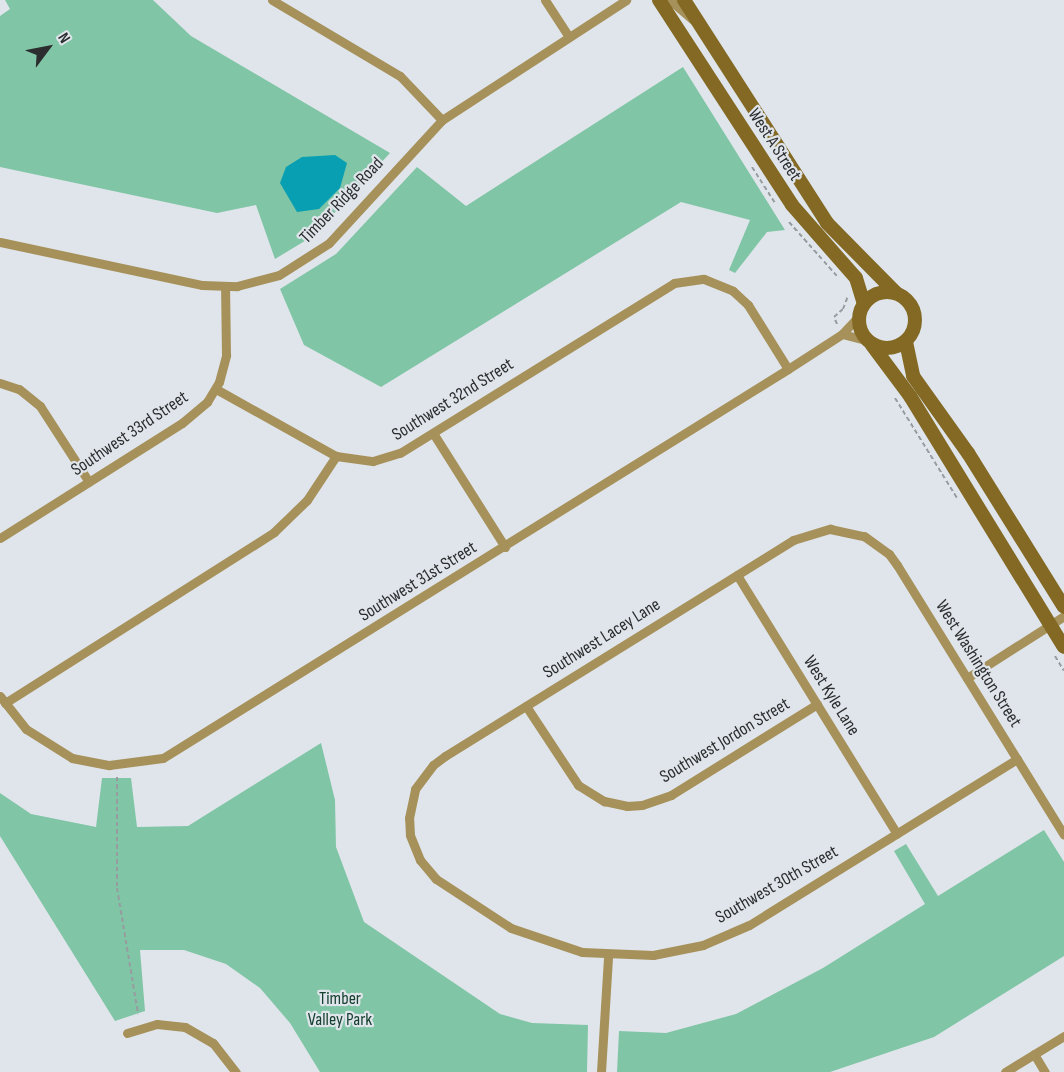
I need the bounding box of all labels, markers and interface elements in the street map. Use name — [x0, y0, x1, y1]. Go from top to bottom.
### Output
north arrow — [18, 18, 78, 78]
text: N — [53, 30, 74, 47]
street label: West A Street — [743, 105, 805, 185]
street label: Timber Ridge Road — [296, 153, 388, 249]
street label: Southwest 32nd Street — [388, 354, 518, 446]
street label: Southwest 33rd Street — [67, 387, 193, 481]
street label: Southwest 31st Street — [355, 537, 481, 627]
street label: Southwest Lacey Lane — [539, 594, 665, 684]
street label: West Washington Street — [930, 597, 1026, 731]
street label: West Kyle Lane — [798, 652, 864, 740]
street label: Southwest Jordon Street — [656, 694, 794, 788]
street label: Southwest 30th Street — [712, 841, 842, 929]
park label: Timber Valley Park — [308, 989, 372, 1032]

